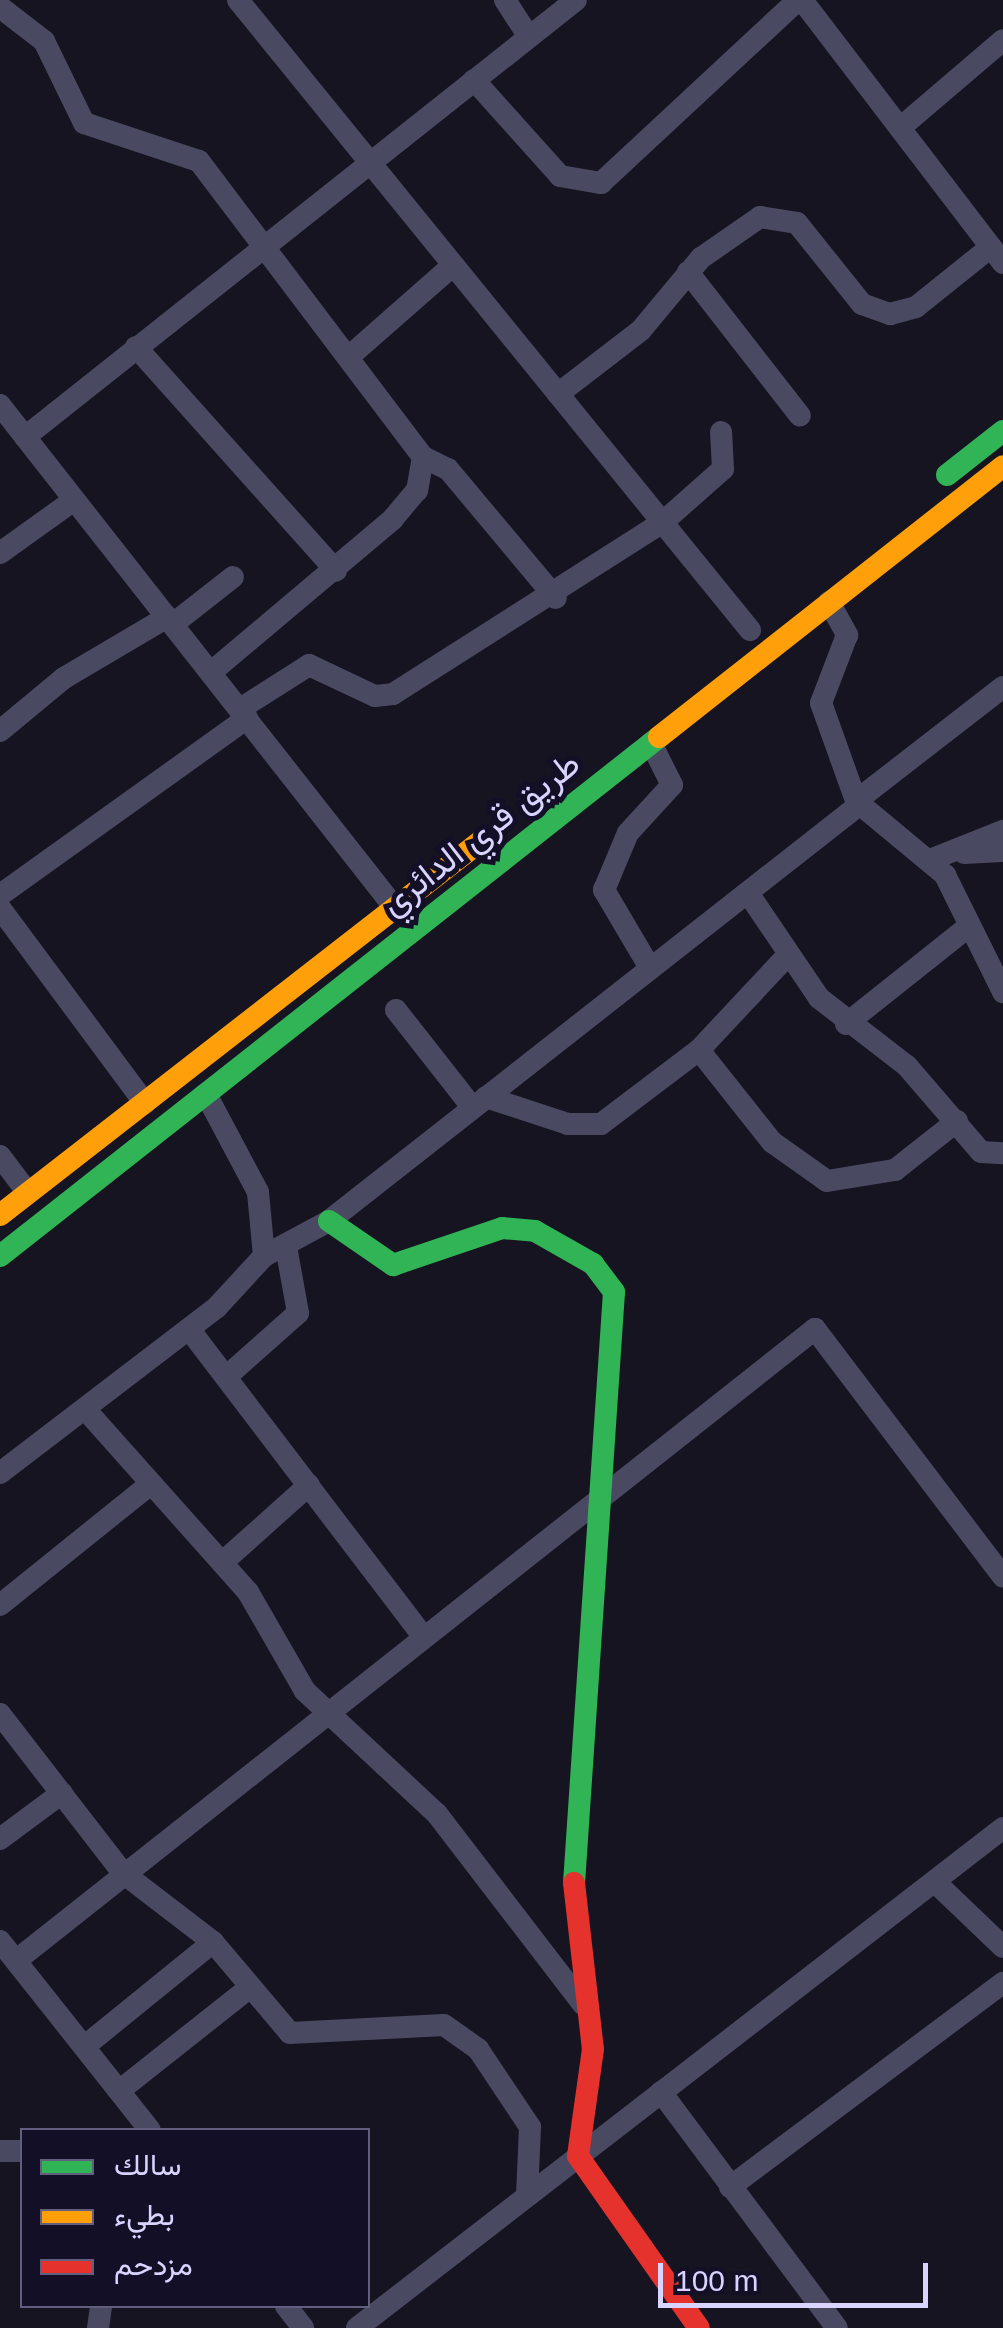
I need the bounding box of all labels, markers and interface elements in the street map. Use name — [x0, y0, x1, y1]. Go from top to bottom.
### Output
street label: طريق قري الدائري — [372, 742, 588, 924]
legend — [20, 2128, 370, 2308]
text: سالك — [114, 2148, 181, 2181]
text: بطيء — [114, 2198, 175, 2231]
scale bar — [663, 2243, 933, 2305]
text: مزدحم — [114, 2248, 193, 2281]
text: 100 m — [675, 2264, 758, 2297]

